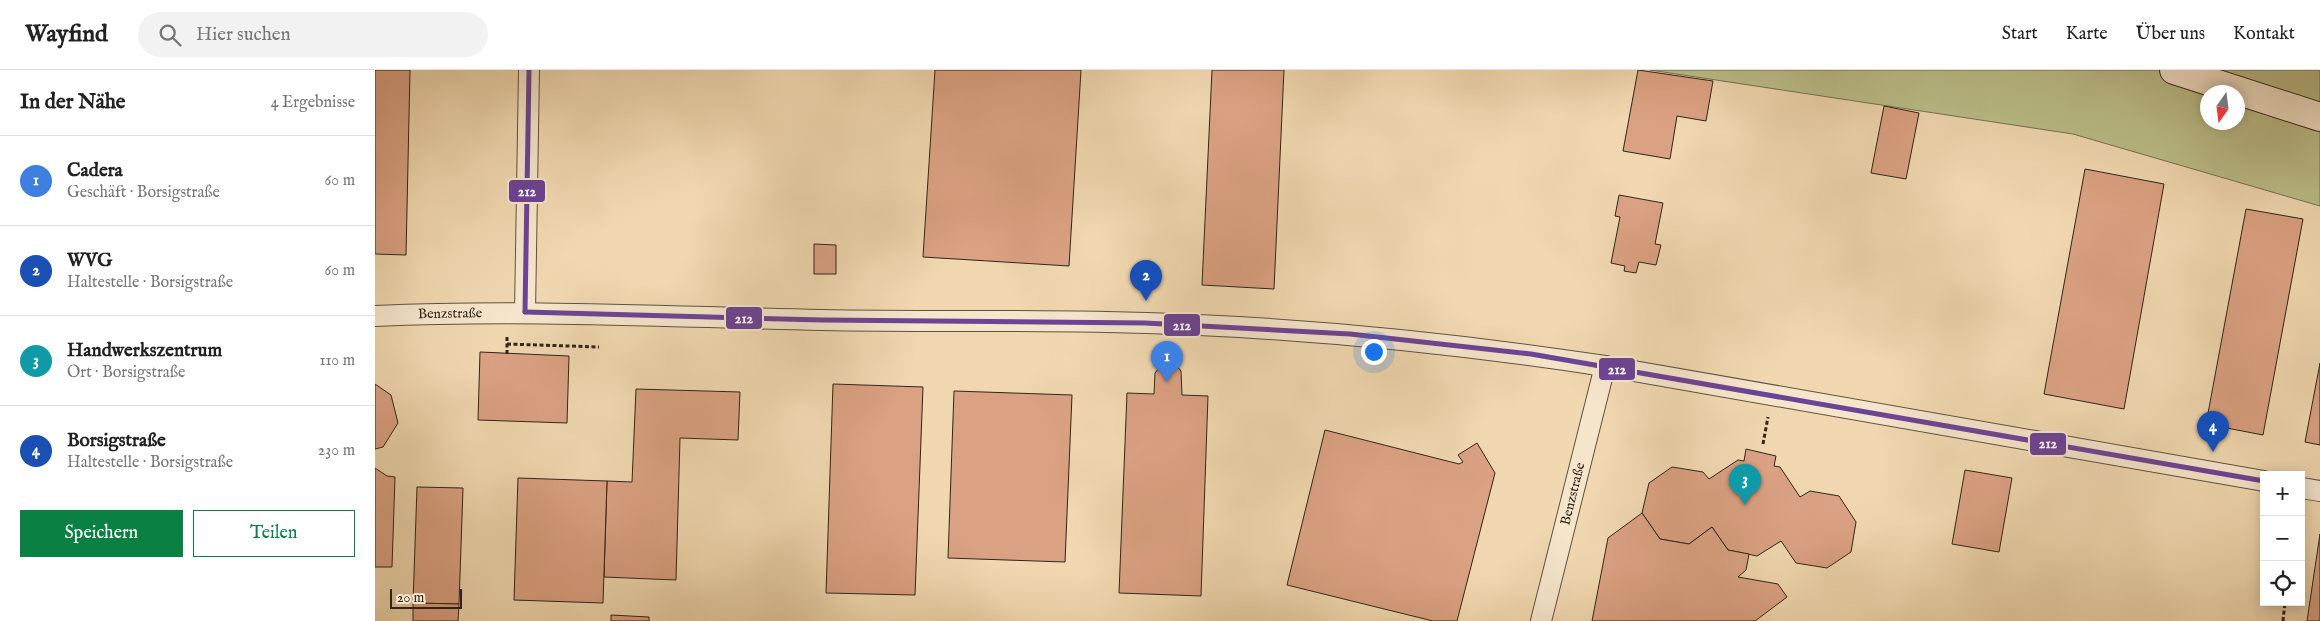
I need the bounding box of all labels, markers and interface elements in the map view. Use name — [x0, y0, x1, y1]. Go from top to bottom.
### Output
search box — [138, 12, 488, 57]
text: Wayfind — [25, 19, 108, 50]
icon: search — [156, 21, 184, 49]
text: Hier suchen — [196, 23, 291, 47]
text: Start — [2002, 23, 2038, 46]
text: Karte — [2066, 23, 2108, 46]
text: Über uns — [2136, 23, 2205, 46]
text: Kontakt — [2233, 23, 2295, 46]
north arrow — [2200, 85, 2245, 130]
text: In der Nähe — [20, 89, 126, 116]
text: 4 Ergebnisse — [271, 93, 355, 113]
text: Cadera — [67, 159, 123, 183]
text: 1 — [33, 171, 39, 191]
text: 60 m — [325, 171, 355, 191]
line badge: 212 — [508, 179, 546, 203]
text: Geschäft · Borsigstraße — [67, 183, 220, 203]
text: 212 — [518, 183, 537, 201]
text: WVG — [67, 249, 112, 273]
pin: 2 — [1130, 260, 1162, 301]
text: 2 — [32, 261, 40, 281]
text: 60 m — [325, 261, 355, 281]
text: Haltestelle · Borsigstraße — [67, 273, 233, 293]
street label: Benzstraße — [418, 304, 483, 323]
line badge: 212 — [725, 306, 763, 330]
text: 212 — [735, 310, 754, 328]
line badge: 212 — [1163, 313, 1201, 337]
text: 212 — [1173, 317, 1192, 335]
text: Handwerkszentrum — [67, 339, 222, 363]
your location — [1361, 339, 1387, 365]
pin: 1 — [1151, 341, 1183, 382]
text: 3 — [33, 351, 39, 371]
text: 110 m — [319, 351, 355, 371]
line badge: 212 — [1598, 357, 1636, 381]
text: 212 — [1608, 361, 1627, 379]
text: Ort · Borsigstraße — [67, 363, 185, 383]
pin: 4 — [2197, 411, 2229, 452]
text: Borsigstraße — [67, 429, 166, 453]
line badge: 212 — [2029, 432, 2067, 456]
text: 212 — [2039, 435, 2058, 453]
text: 4 — [32, 441, 40, 461]
text: 230 m — [318, 441, 355, 461]
text: Haltestelle · Borsigstraße — [67, 453, 233, 473]
street label: Benzstraße — [1556, 460, 1590, 527]
pin: 3 — [1729, 464, 1761, 505]
map controls — [2260, 471, 2305, 606]
button: + — [2260, 471, 2305, 516]
button: Speichern — [20, 510, 183, 557]
button: Teilen — [193, 510, 355, 557]
button: − — [2260, 516, 2305, 561]
button: locate — [2260, 561, 2305, 606]
scale bar — [390, 586, 463, 609]
text: 20 m — [397, 589, 424, 607]

